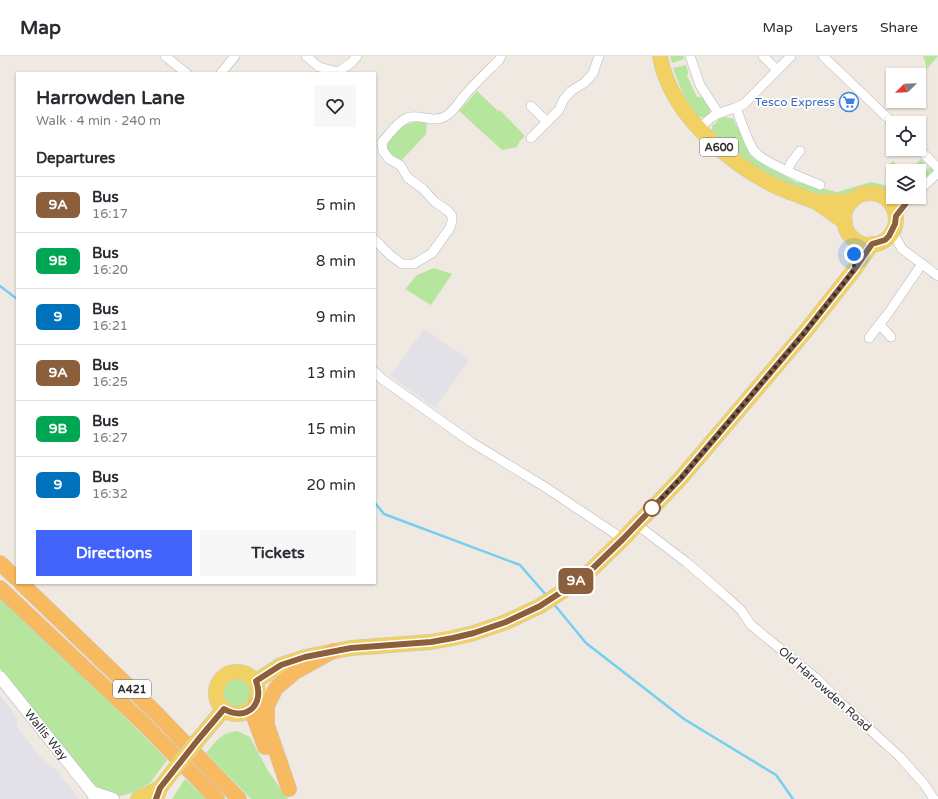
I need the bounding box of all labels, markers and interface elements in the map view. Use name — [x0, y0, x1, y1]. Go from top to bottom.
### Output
text: Map — [20, 17, 61, 39]
text: Map — [763, 19, 793, 36]
text: Layers — [815, 19, 858, 36]
text: Share — [880, 19, 918, 36]
north arrow — [886, 68, 926, 108]
map controls — [886, 68, 926, 204]
button: heart — [314, 85, 356, 127]
text: Harrowden Lane — [36, 87, 185, 109]
supermarket icon: Tesco Express — [838, 91, 860, 113]
place label: Tesco Express — [755, 95, 835, 109]
text: Walk · 4 min · 240 m — [36, 113, 161, 129]
button: locate — [886, 116, 926, 156]
road number: A600 — [700, 138, 738, 156]
text: Departures — [36, 149, 115, 167]
button: layers — [886, 164, 926, 204]
text: Bus — [92, 188, 119, 206]
text: 9A — [48, 196, 68, 213]
text: 5 min — [316, 196, 356, 214]
text: 16:17 — [92, 206, 128, 222]
text: Bus — [92, 244, 119, 262]
your location — [844, 244, 864, 264]
text: 9B — [49, 252, 67, 269]
text: 8 min — [316, 252, 356, 270]
text: 16:20 — [92, 262, 128, 278]
text: Bus — [92, 300, 119, 318]
text: 9 — [54, 308, 62, 325]
text: 9 min — [316, 308, 356, 326]
text: 16:21 — [92, 318, 128, 334]
text: Bus — [92, 356, 119, 374]
text: 9A — [48, 364, 68, 381]
text: 13 min — [307, 364, 356, 382]
text: 16:25 — [92, 374, 128, 390]
text: Bus — [92, 412, 119, 430]
text: 9B — [49, 420, 67, 437]
text: 15 min — [307, 420, 356, 438]
text: 16:27 — [92, 430, 128, 446]
text: Bus — [92, 468, 119, 486]
text: 9 — [54, 476, 62, 493]
text: 20 min — [307, 476, 356, 494]
text: 16:32 — [92, 486, 128, 502]
unlabelled marker — [643, 499, 661, 517]
button: Directions — [36, 530, 192, 576]
button: Tickets — [200, 530, 356, 576]
line badge: 9A — [558, 568, 594, 594]
text: 9A — [566, 572, 586, 589]
street label: Old Harrowden Road — [776, 644, 874, 734]
road number: A421 — [113, 680, 151, 698]
street label: Wallis Way — [22, 707, 71, 763]

